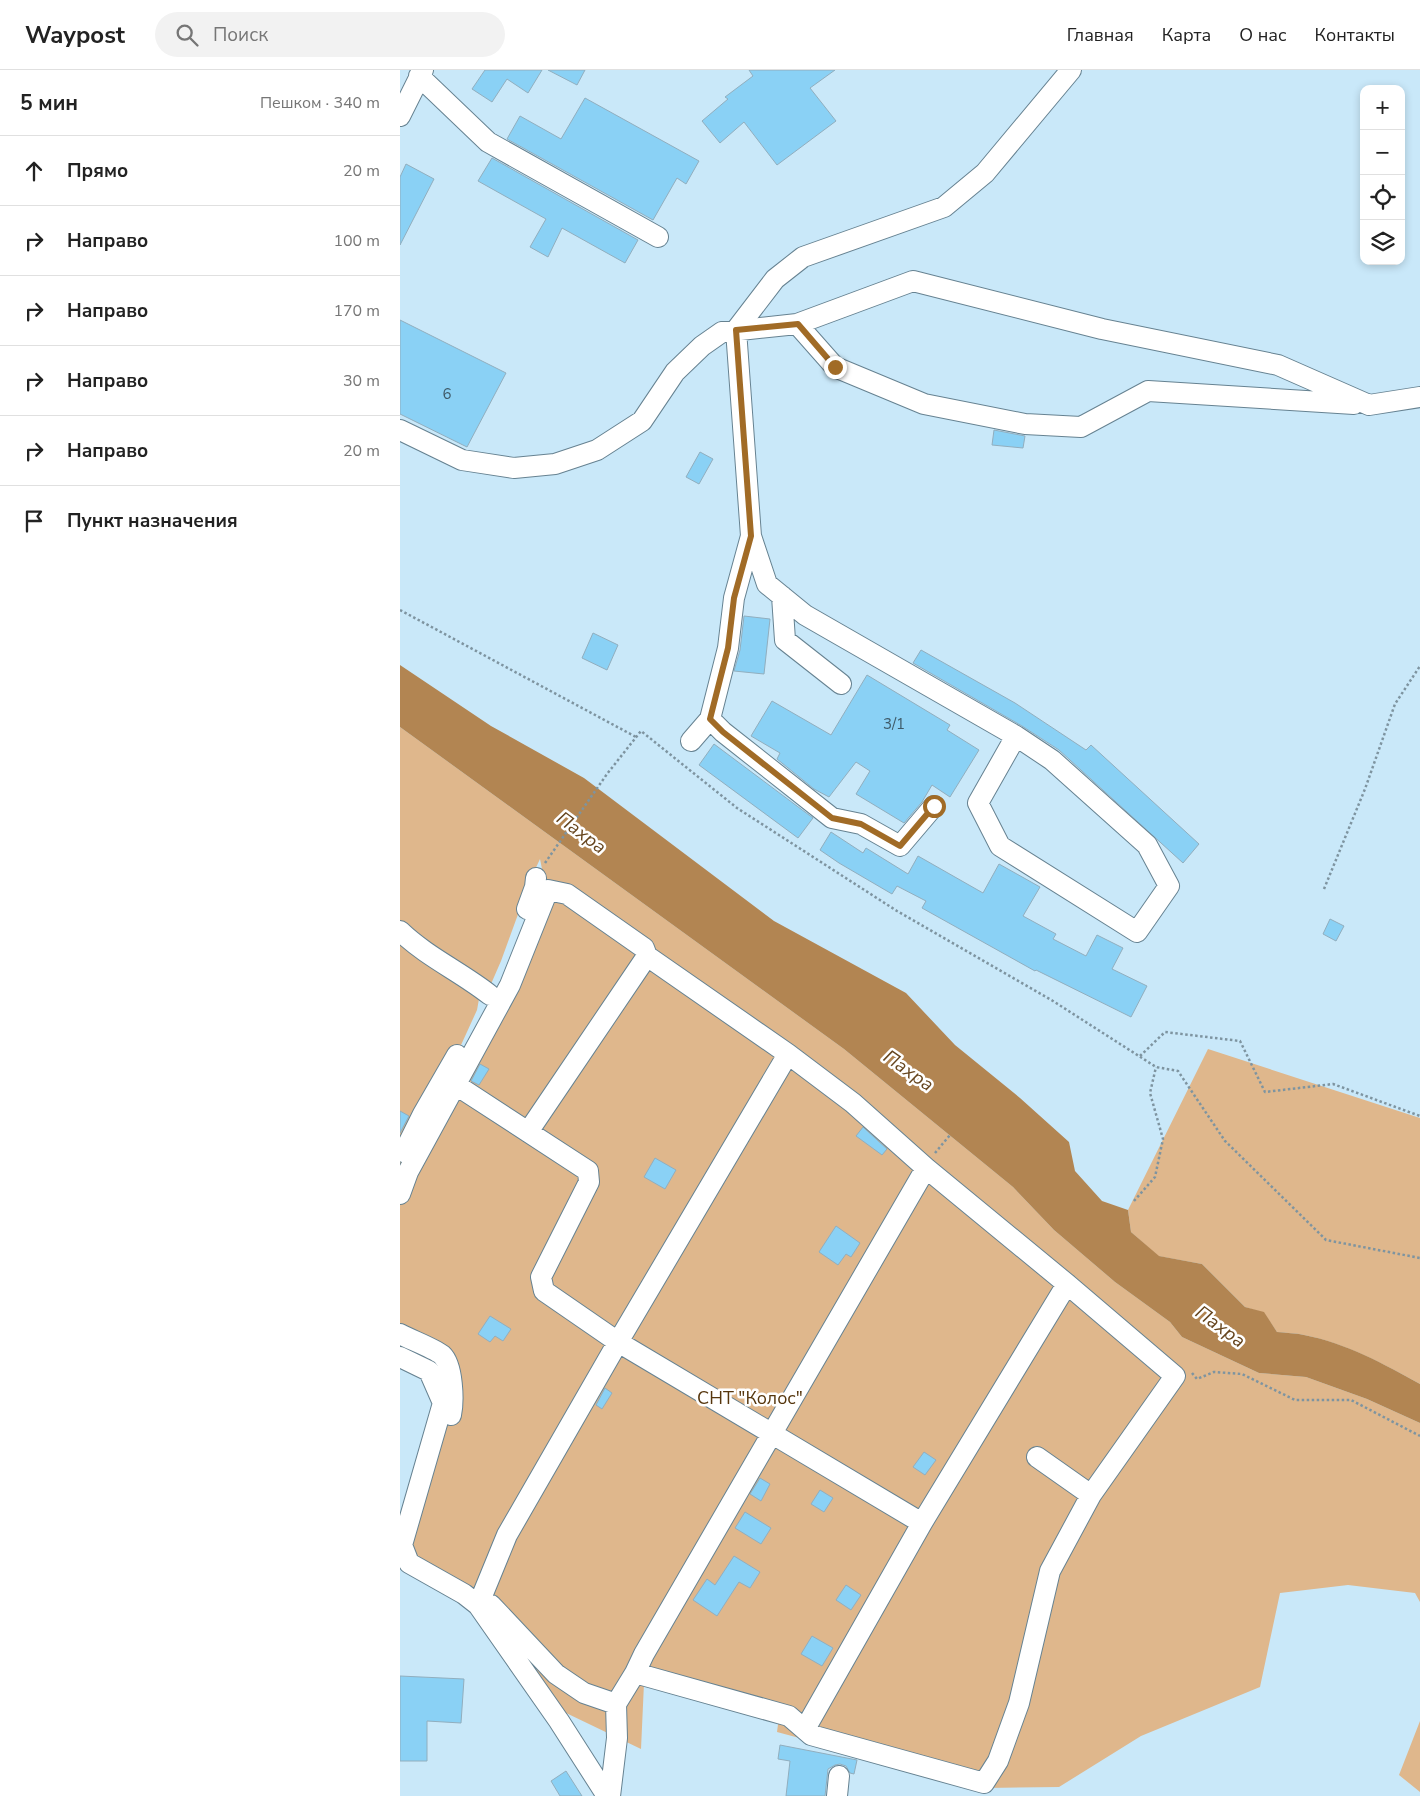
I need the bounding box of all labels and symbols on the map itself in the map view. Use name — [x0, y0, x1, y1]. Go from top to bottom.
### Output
route end — [824, 356, 847, 379]
house number: 6 — [442, 384, 452, 404]
house number: 3/1 — [883, 714, 905, 734]
route start — [923, 795, 946, 818]
water label: Пахра — [551, 805, 612, 860]
water label: Пахра — [878, 1044, 939, 1098]
water label: Пахра — [1190, 1300, 1251, 1354]
park label: СНТ "Колос" — [697, 1386, 803, 1410]

